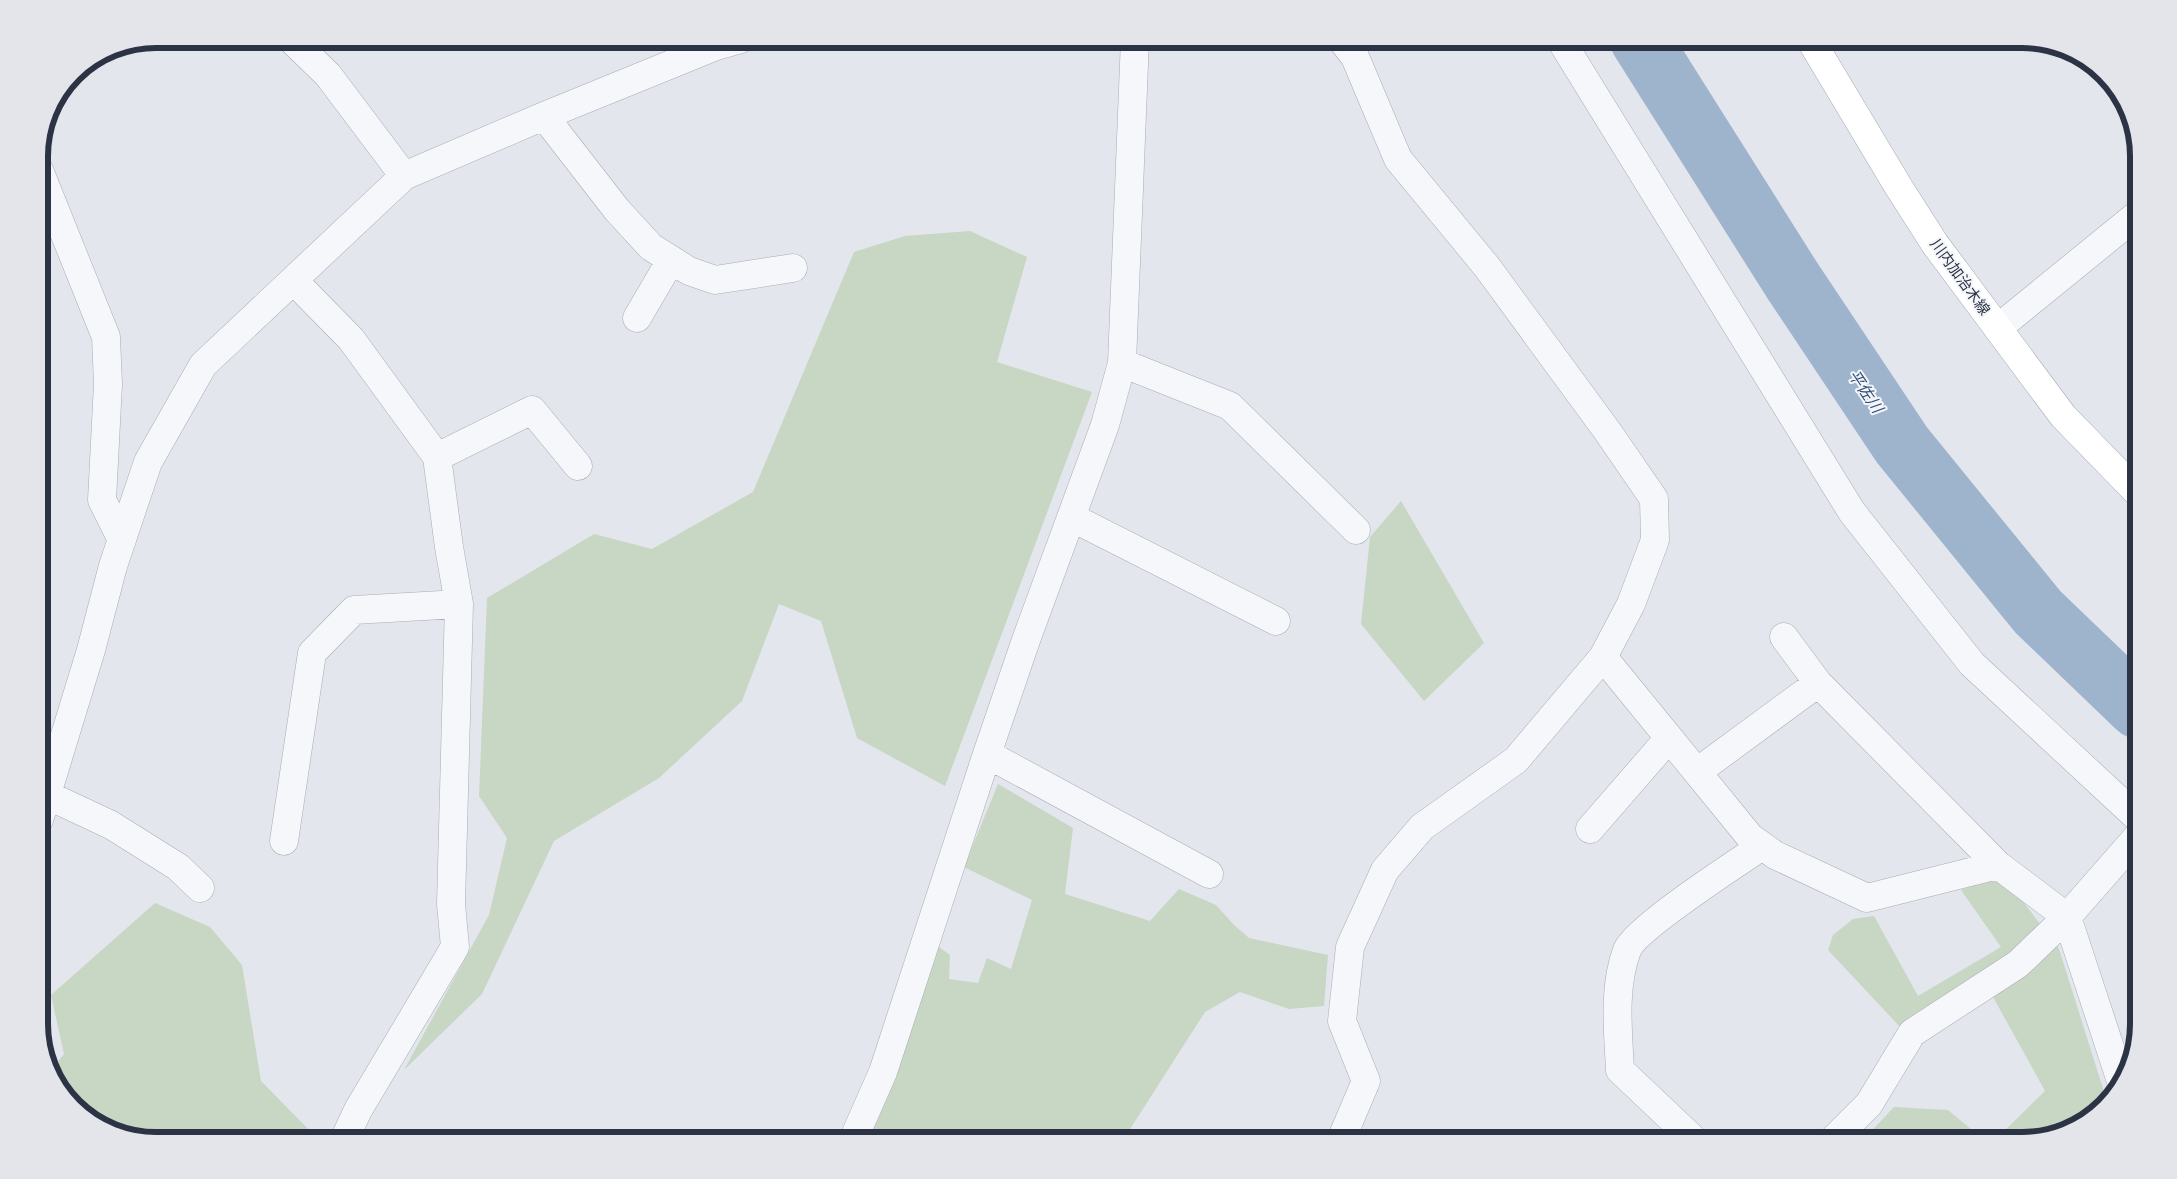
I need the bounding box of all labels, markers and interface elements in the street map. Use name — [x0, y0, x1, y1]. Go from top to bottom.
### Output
street label: 川内加治木線 — [1925, 234, 1995, 320]
water label: 平佐川 — [1843, 365, 1890, 419]

